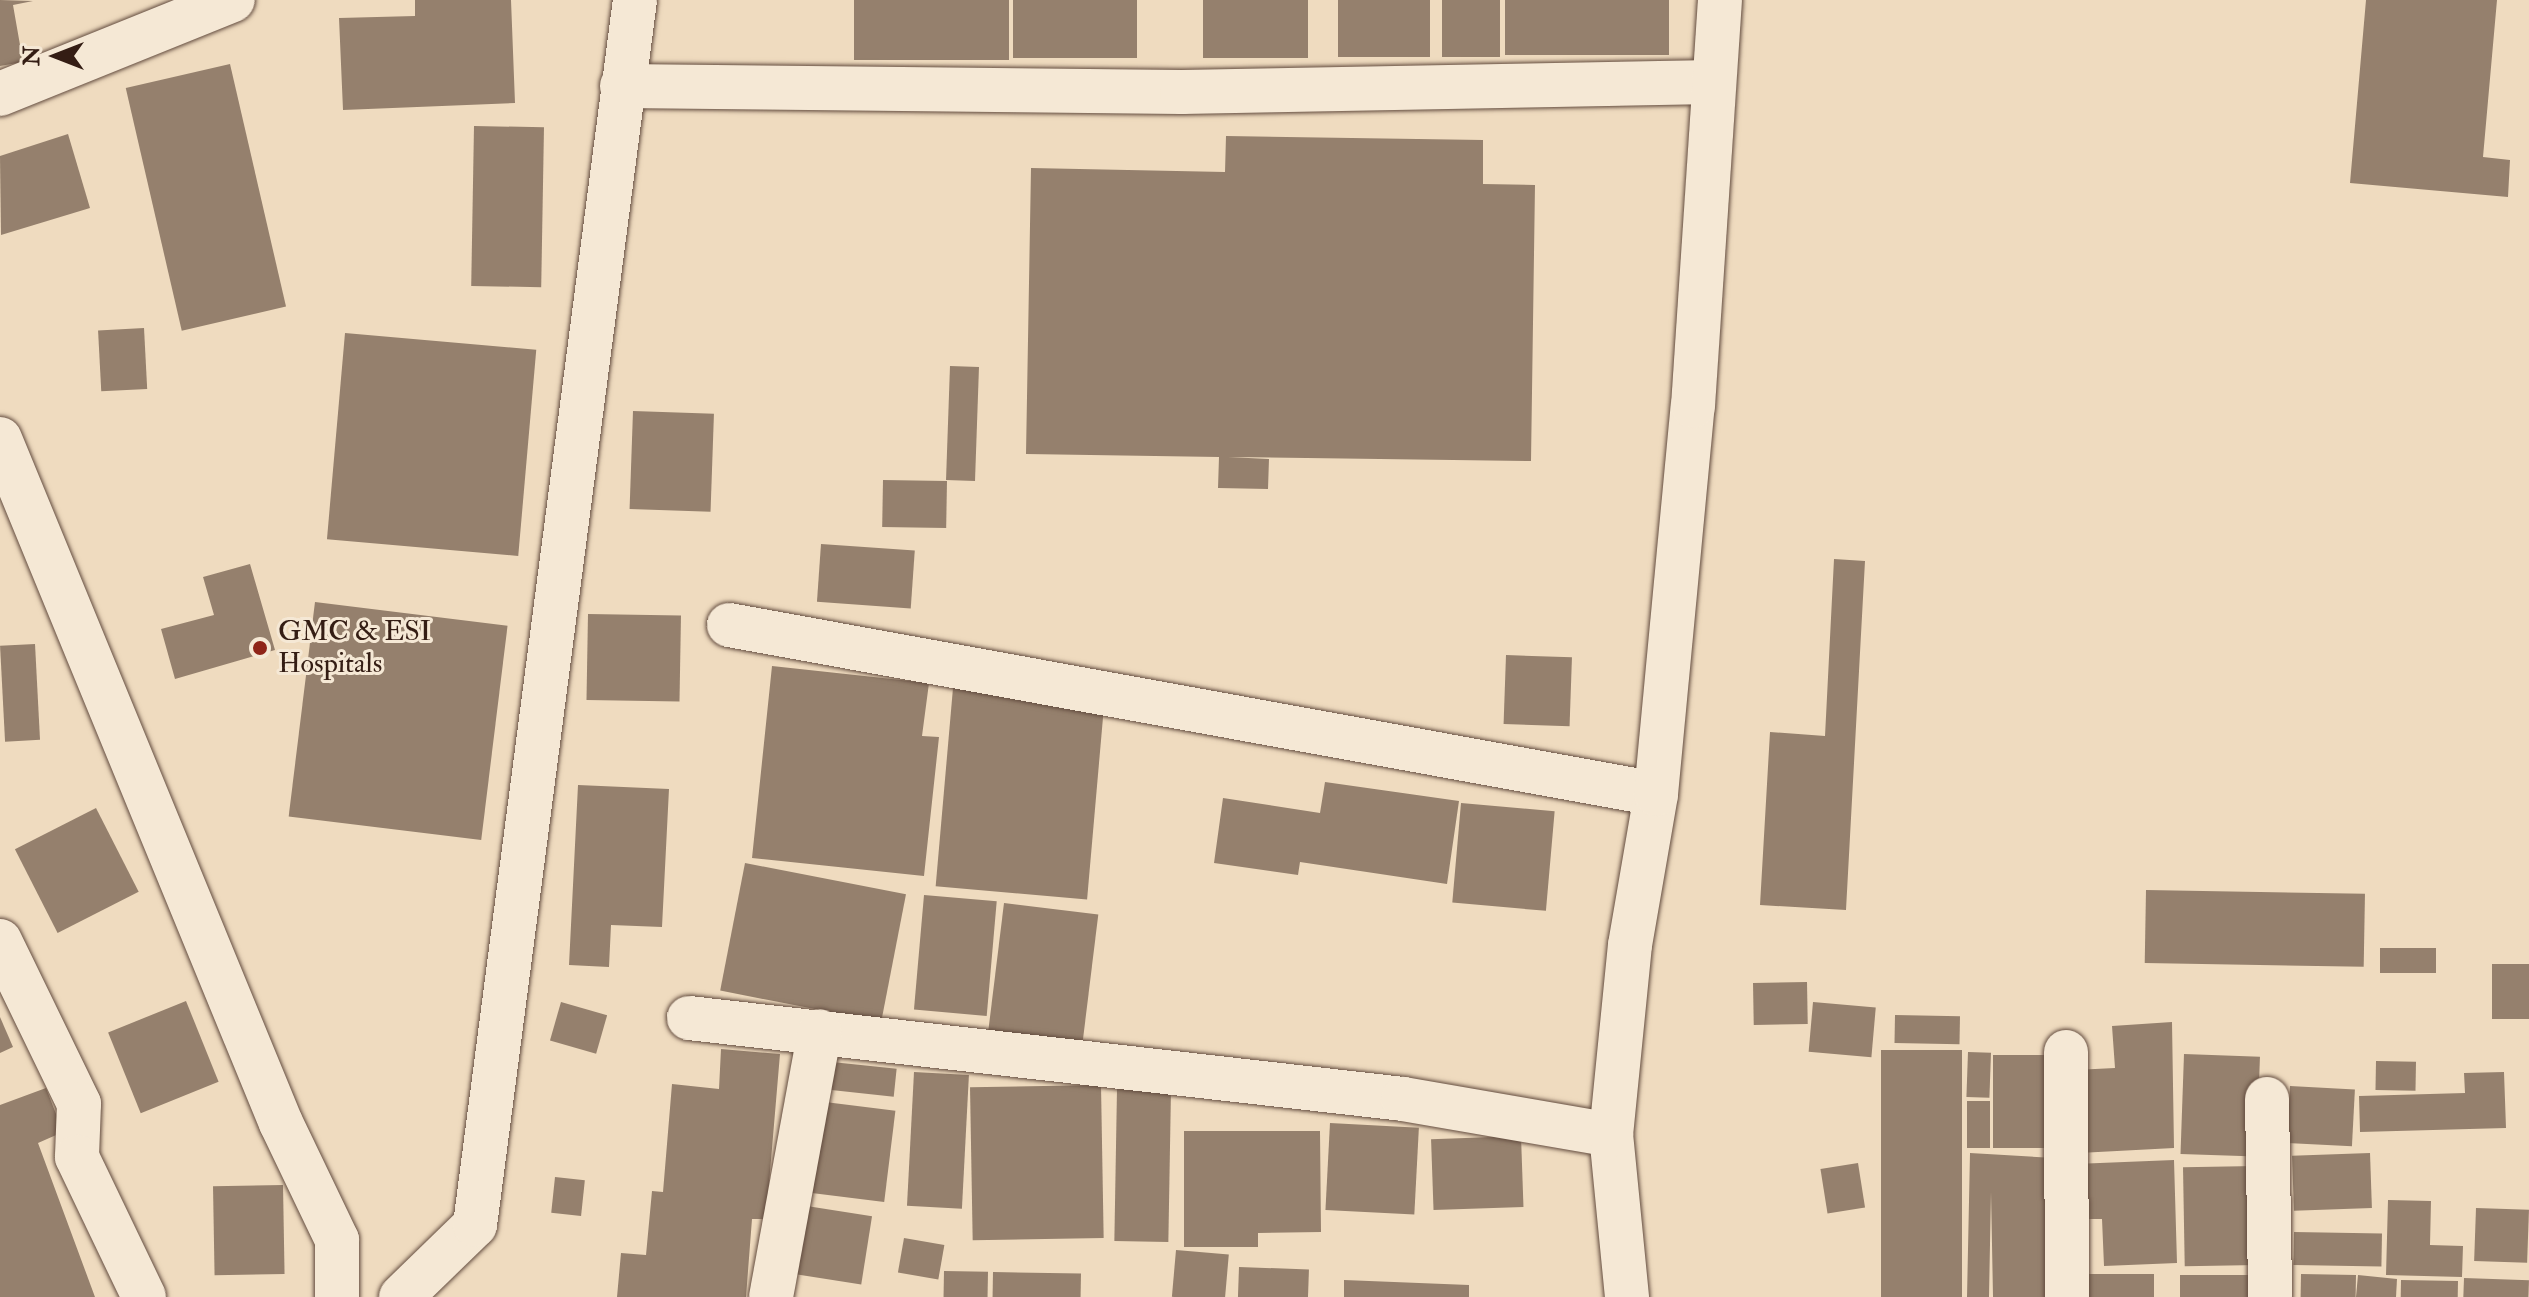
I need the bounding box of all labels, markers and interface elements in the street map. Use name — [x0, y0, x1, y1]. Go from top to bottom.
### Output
north arrow — [16, 16, 96, 96]
text: N — [18, 46, 46, 66]
place label: GMC & ESI Hospitals — [278, 615, 431, 681]
marker: GMC & ESI Hospitals — [249, 637, 271, 659]

